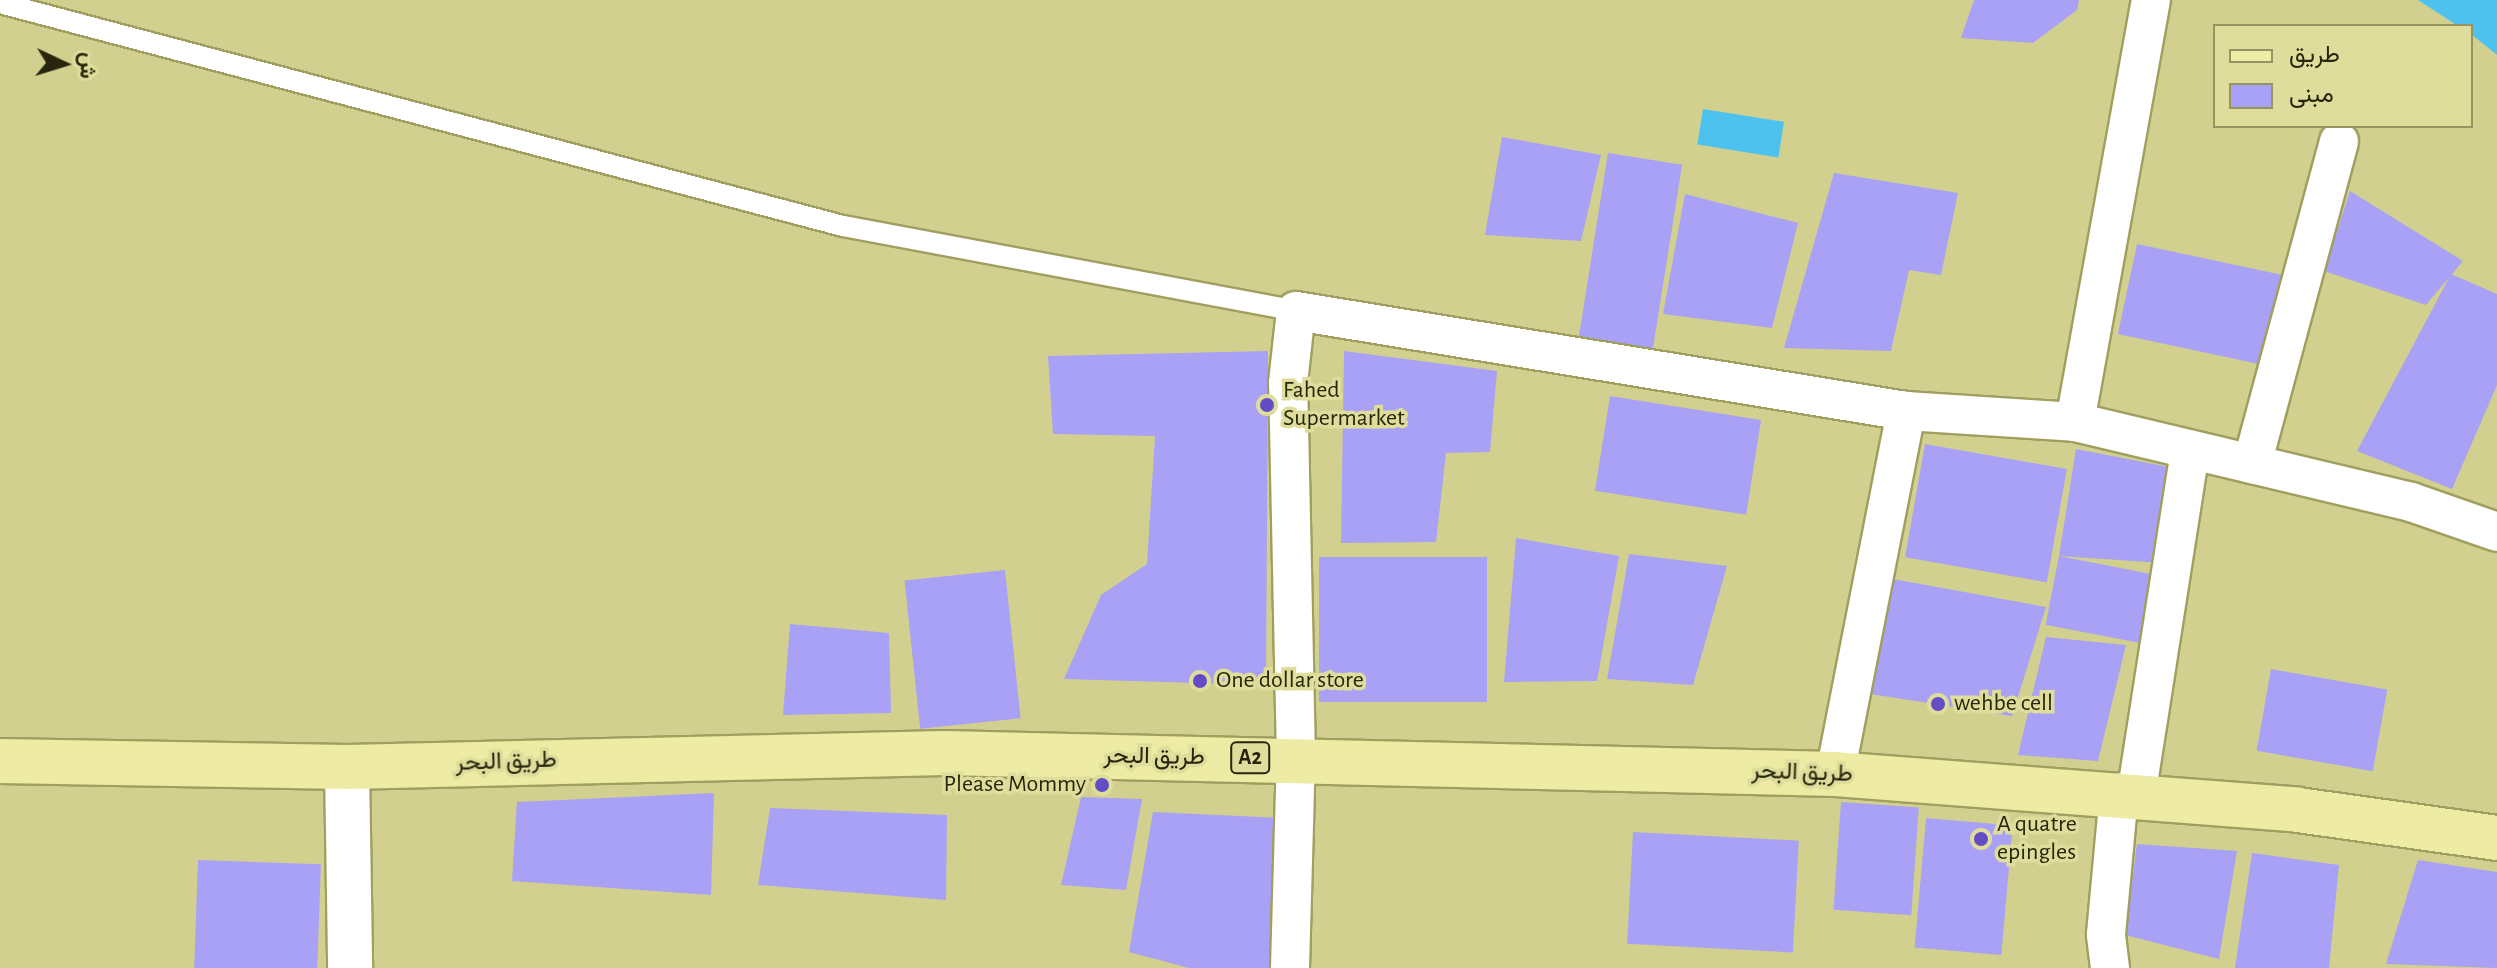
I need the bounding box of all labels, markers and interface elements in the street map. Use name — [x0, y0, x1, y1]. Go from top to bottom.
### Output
north arrow — [24, 24, 104, 104]
legend — [2213, 24, 2473, 128]
text: طريق — [2289, 43, 2340, 67]
text: ش — [76, 52, 100, 80]
text: مبنى — [2289, 83, 2334, 107]
place label: Fahed Supermarket — [1283, 377, 1405, 433]
marker: Fahed Supermarket — [1258, 396, 1276, 414]
place label: One dollar store — [1216, 667, 1364, 695]
marker: One dollar store — [1191, 672, 1209, 690]
place label: wehbe cell — [1954, 690, 2053, 718]
marker: wehbe cell — [1929, 695, 1947, 713]
road number: A2 — [1230, 740, 1270, 776]
street label: طريق البحر — [1103, 742, 1205, 772]
street label: طريق البحر — [455, 746, 557, 778]
street label: طريق البحر — [1751, 757, 1853, 789]
place label: Please Mommy — [944, 771, 1086, 799]
marker: Please Mommy — [1093, 776, 1111, 794]
place label: A quatre epingles — [1997, 811, 2077, 867]
marker: A quatre epingles — [1972, 830, 1990, 848]

